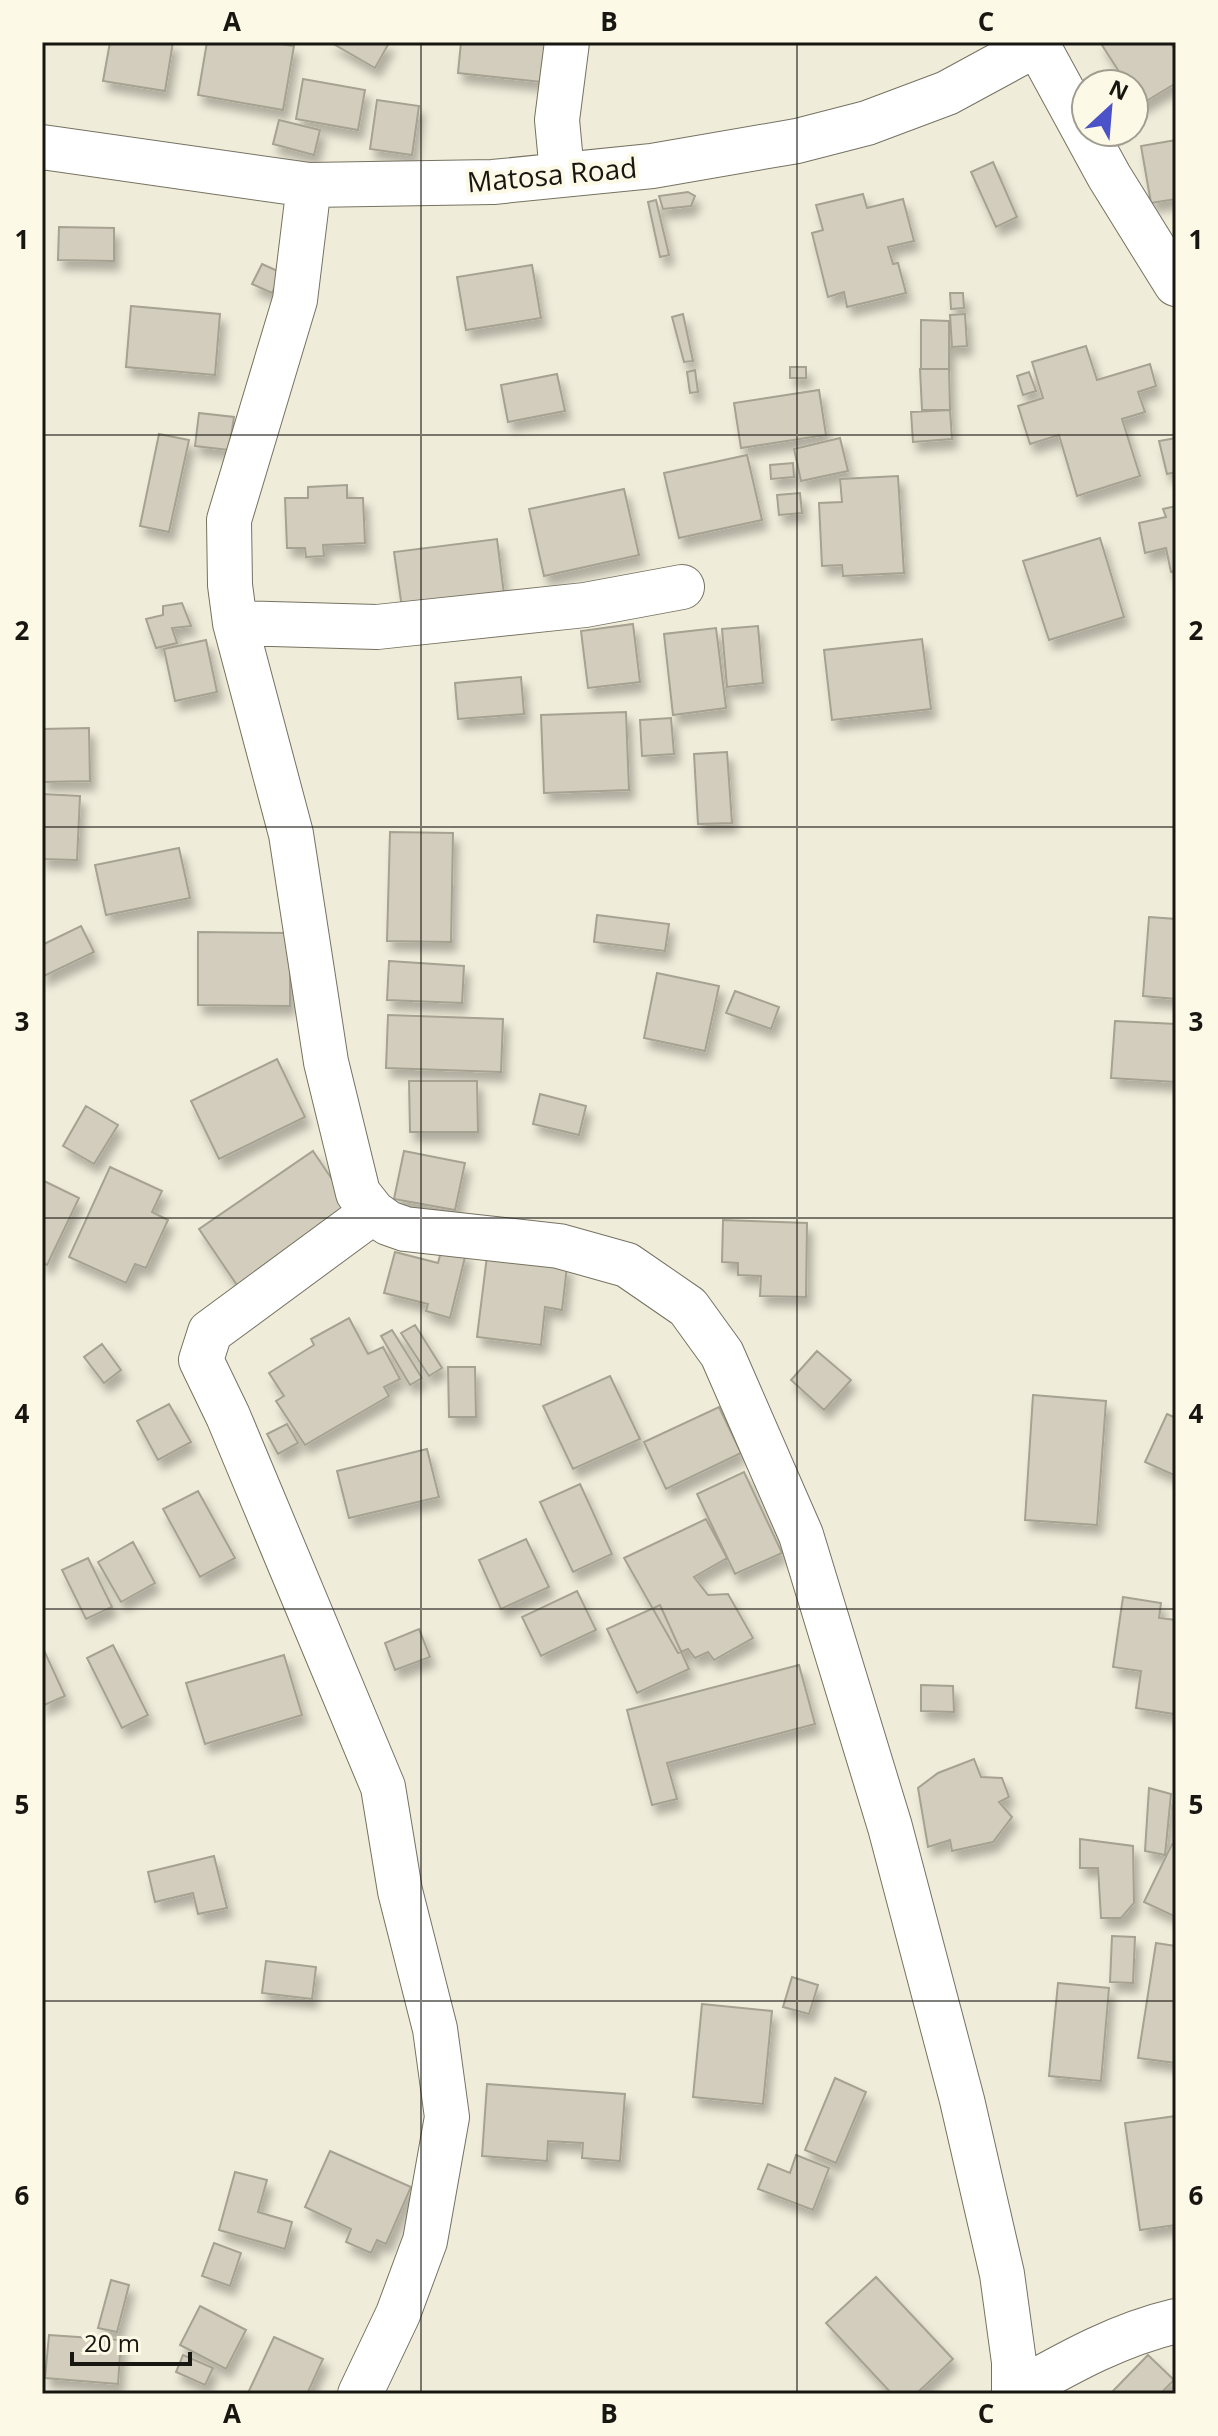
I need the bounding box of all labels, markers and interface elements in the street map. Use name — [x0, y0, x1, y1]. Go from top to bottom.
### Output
text: A — [223, 3, 241, 39]
text: B — [600, 3, 618, 39]
text: C — [978, 3, 994, 39]
north arrow — [1070, 68, 1150, 148]
text: N — [1105, 72, 1134, 107]
street label: Matosa Road — [465, 148, 639, 200]
text: 1 — [15, 221, 29, 257]
text: 1 — [1189, 221, 1203, 257]
text: 2 — [15, 612, 30, 648]
text: 2 — [1189, 612, 1204, 648]
text: 3 — [15, 1003, 29, 1039]
text: 3 — [1189, 1003, 1203, 1039]
text: 4 — [15, 1395, 30, 1431]
text: 4 — [1189, 1395, 1204, 1431]
text: 5 — [15, 1786, 29, 1822]
text: 5 — [1189, 1786, 1203, 1822]
text: 6 — [15, 2177, 30, 2213]
text: 6 — [1189, 2177, 1204, 2213]
scale bar — [72, 2316, 190, 2366]
text: 20 m — [84, 2326, 140, 2359]
text: A — [223, 2395, 241, 2431]
text: B — [600, 2395, 618, 2431]
text: C — [978, 2395, 994, 2431]

